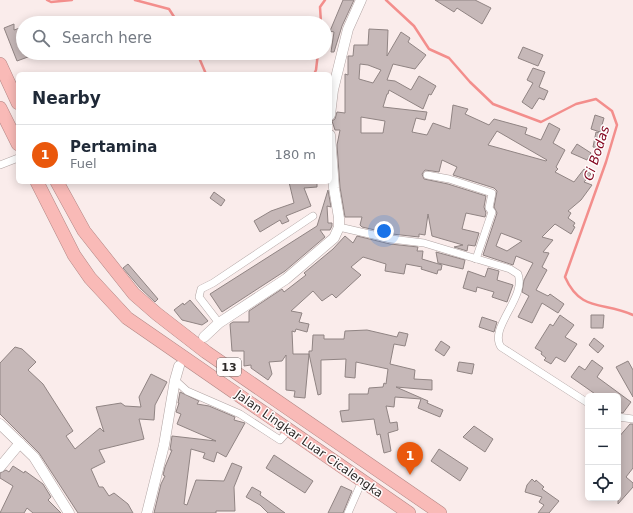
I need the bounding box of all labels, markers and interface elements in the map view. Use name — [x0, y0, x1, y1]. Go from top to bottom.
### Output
search box — [16, 16, 332, 60]
icon: search — [30, 27, 52, 49]
text: Search here — [62, 29, 152, 47]
text: Nearby — [32, 88, 101, 108]
water label: Ci Bodas — [581, 124, 612, 182]
text: Pertamina — [70, 138, 157, 156]
text: 1 — [40, 147, 50, 162]
text: 180 m — [274, 147, 316, 162]
text: Fuel — [70, 156, 97, 171]
your location — [374, 221, 394, 241]
road number: 13 — [217, 358, 241, 376]
street label: Jalan Lingkar Luar Cicalengka — [232, 387, 385, 500]
map controls — [585, 393, 621, 501]
button: + — [585, 393, 621, 429]
button: − — [585, 429, 621, 465]
pin: 1 — [397, 442, 423, 475]
button: locate — [585, 465, 621, 501]

